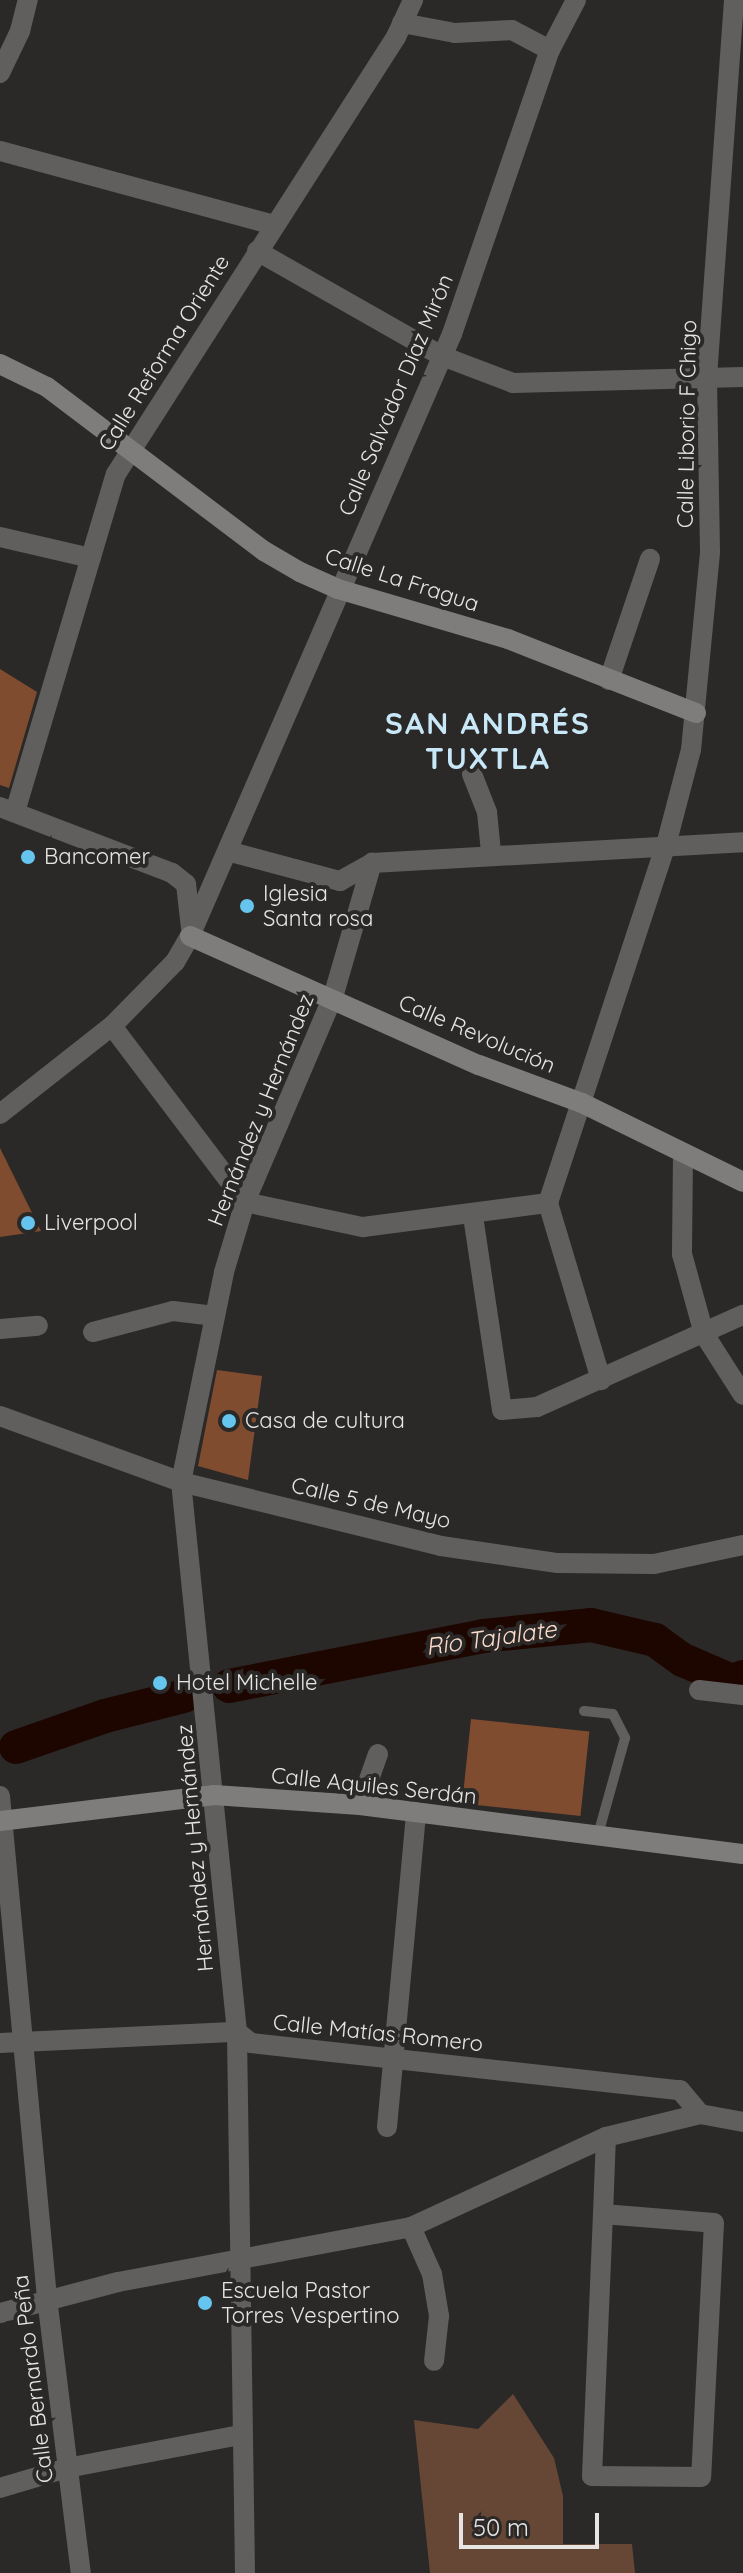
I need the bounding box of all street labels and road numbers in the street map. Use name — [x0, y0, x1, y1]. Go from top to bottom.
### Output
street label: Calle Reforma Oriente — [93, 250, 235, 456]
street label: Calle Salvador Díaz Mirón — [333, 270, 459, 520]
street label: Calle Liborio F Chigo — [672, 320, 702, 528]
street label: Calle La Fragua — [322, 543, 482, 617]
street label: Calle Revolución — [395, 989, 559, 1079]
street label: Hernández y Hernández — [202, 990, 320, 1230]
street label: Calle 5 de Mayo — [289, 1472, 453, 1534]
street label: Hernández y Hernández — [171, 1723, 219, 1973]
street label: Calle Aquiles Serdán — [270, 1762, 478, 1810]
street label: Calle Matías Romero — [272, 2009, 484, 2057]
street label: Calle Bernardo Peña — [7, 2274, 59, 2484]

